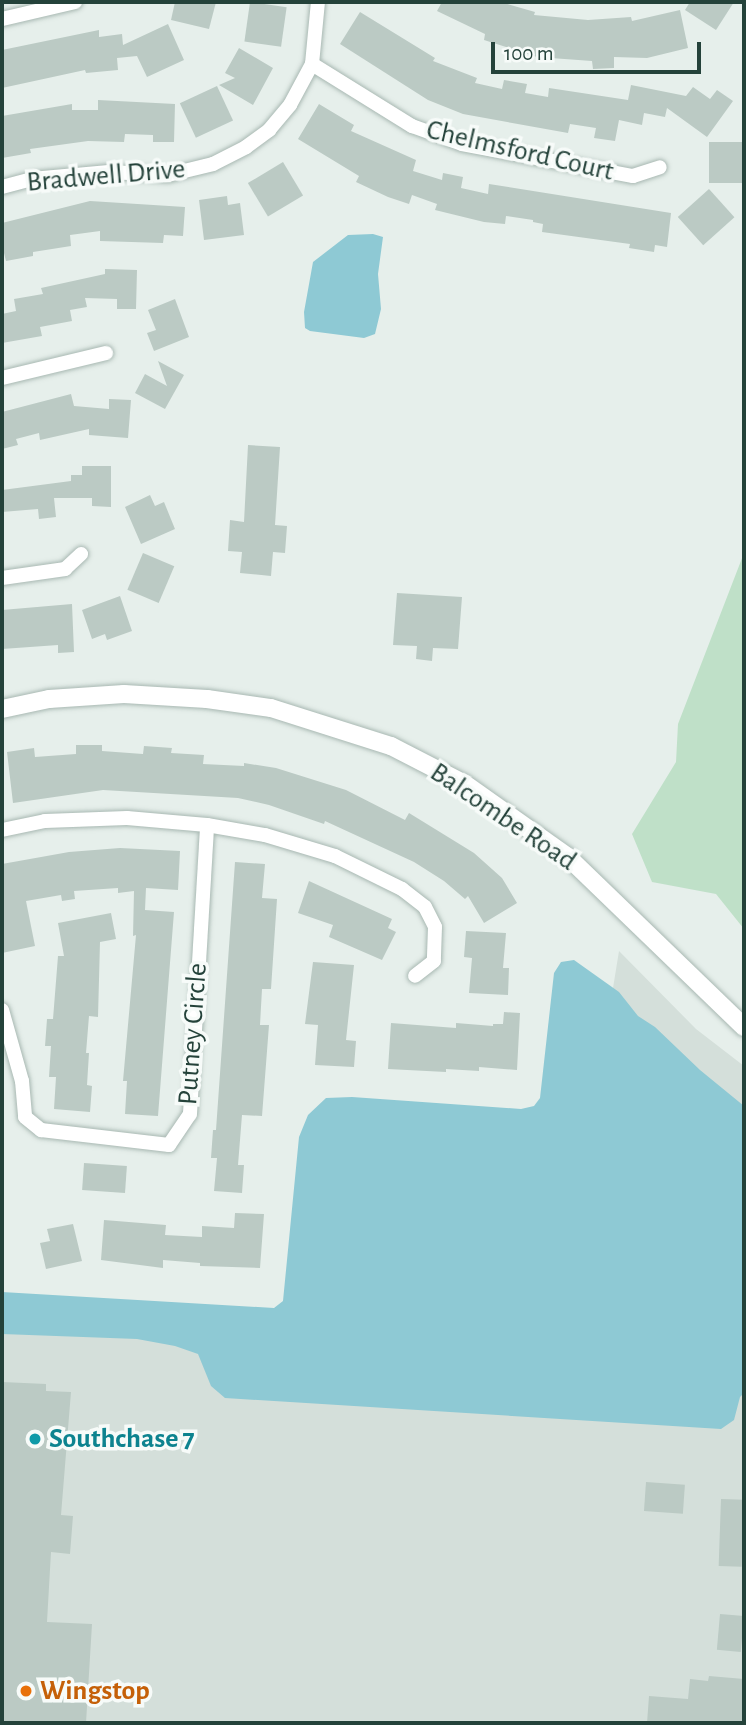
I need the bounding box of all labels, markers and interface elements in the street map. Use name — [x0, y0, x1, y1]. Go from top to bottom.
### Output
scale bar — [494, 28, 704, 72]
text: 100 m — [504, 43, 554, 64]
street label: Chelmsford Court — [423, 113, 617, 189]
street label: Bradwell Drive — [25, 152, 187, 200]
street label: Balcombe Road — [423, 756, 583, 878]
street label: Putney Circle — [171, 962, 215, 1106]
place label: Southchase 7 — [49, 1422, 195, 1456]
marker: Southchase 7 — [27, 1431, 43, 1447]
place label: Wingstop — [40, 1674, 150, 1708]
marker: Wingstop — [18, 1683, 34, 1699]

